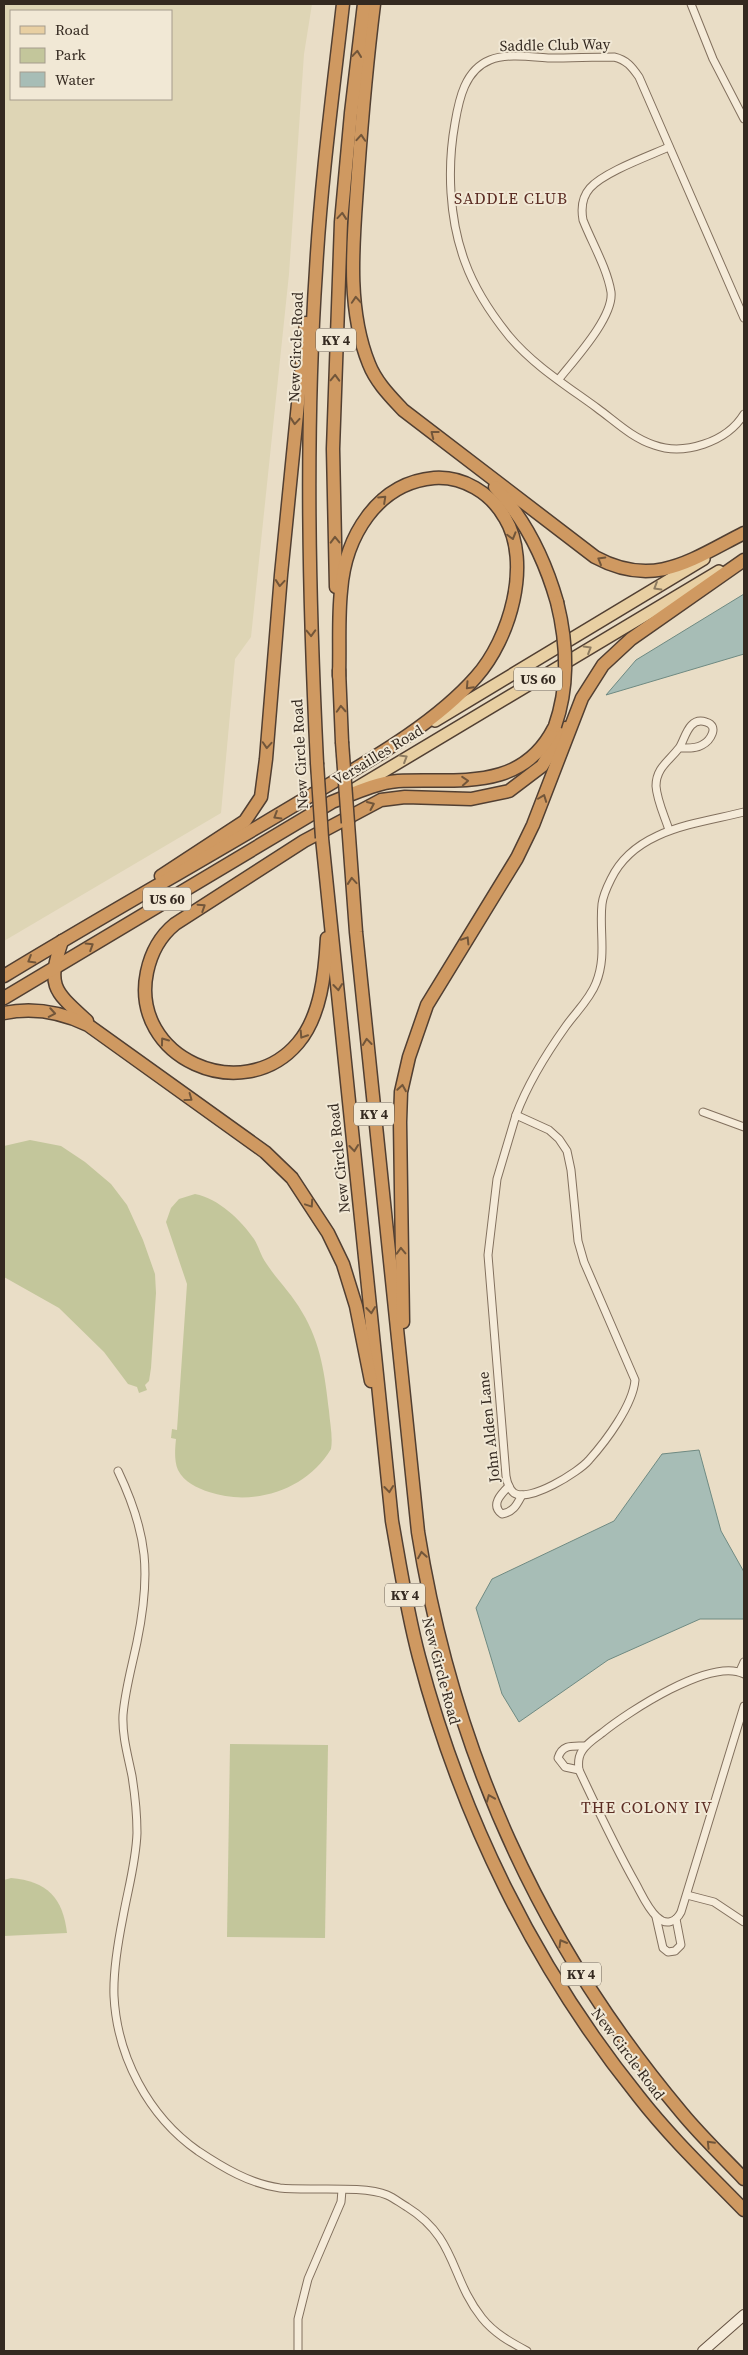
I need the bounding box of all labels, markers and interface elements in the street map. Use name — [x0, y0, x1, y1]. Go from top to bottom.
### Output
legend — [10, 10, 172, 100]
text: Road — [55, 19, 89, 40]
street label: Saddle Club Way — [499, 33, 611, 56]
text: Park — [55, 44, 87, 65]
one-way arrow — [351, 49, 362, 57]
text: Water — [55, 69, 96, 90]
one-way arrow — [355, 133, 366, 141]
district label: SADDLE CLUB — [454, 187, 568, 209]
one-way arrow — [336, 211, 347, 219]
street label: New Circle Road — [283, 291, 308, 402]
one-way arrow — [350, 295, 361, 303]
road number: KY 4 — [316, 328, 356, 352]
one-way arrow — [330, 374, 340, 382]
one-way arrow — [290, 418, 301, 426]
one-way arrow — [430, 431, 439, 440]
one-way arrow — [377, 496, 386, 505]
one-way arrow — [507, 531, 517, 540]
one-way arrow — [330, 536, 341, 544]
one-way arrow — [598, 556, 607, 566]
one-way arrow — [275, 580, 286, 588]
one-way arrow — [654, 581, 663, 591]
one-way arrow — [306, 629, 317, 637]
one-way arrow — [583, 645, 592, 655]
road number: US 60 — [514, 668, 562, 691]
one-way arrow — [465, 680, 474, 689]
street label: New Circle Road — [286, 698, 313, 810]
one-way arrow — [335, 705, 346, 713]
street label: Versailles Road — [329, 719, 427, 790]
one-way arrow — [262, 742, 273, 750]
one-way arrow — [398, 755, 407, 765]
one-way arrow — [461, 776, 469, 787]
one-way arrow — [537, 794, 547, 803]
one-way arrow — [366, 800, 375, 811]
one-way arrow — [273, 809, 282, 819]
one-way arrow — [346, 876, 357, 884]
road number: US 60 — [143, 888, 191, 911]
one-way arrow — [197, 903, 206, 913]
one-way arrow — [460, 937, 469, 946]
one-way arrow — [85, 942, 94, 952]
one-way arrow — [27, 953, 36, 963]
one-way arrow — [332, 983, 343, 991]
one-way arrow — [48, 1007, 56, 1018]
one-way arrow — [300, 1030, 309, 1039]
one-way arrow — [161, 1037, 170, 1046]
one-way arrow — [362, 1038, 373, 1046]
one-way arrow — [397, 1084, 407, 1093]
one-way arrow — [183, 1092, 193, 1101]
street label: New Circle Road — [322, 1102, 355, 1214]
road number: KY 4 — [354, 1102, 394, 1126]
one-way arrow — [348, 1144, 359, 1152]
one-way arrow — [304, 1198, 313, 1208]
one-way arrow — [396, 1246, 407, 1254]
one-way arrow — [365, 1306, 376, 1314]
street label: John Alden Lane — [472, 1370, 505, 1485]
one-way arrow — [383, 1485, 394, 1493]
one-way arrow — [417, 1551, 427, 1560]
road number: KY 4 — [385, 1584, 425, 1606]
street label: New Circle Road — [417, 1615, 466, 1727]
one-way arrow — [486, 1794, 496, 1802]
district label: THE COLONY IV — [581, 1796, 713, 1818]
one-way arrow — [558, 1940, 568, 1949]
road number: KY 4 — [561, 1962, 601, 1986]
street label: New Circle Road — [587, 2003, 670, 2104]
one-way arrow — [707, 2140, 716, 2149]

